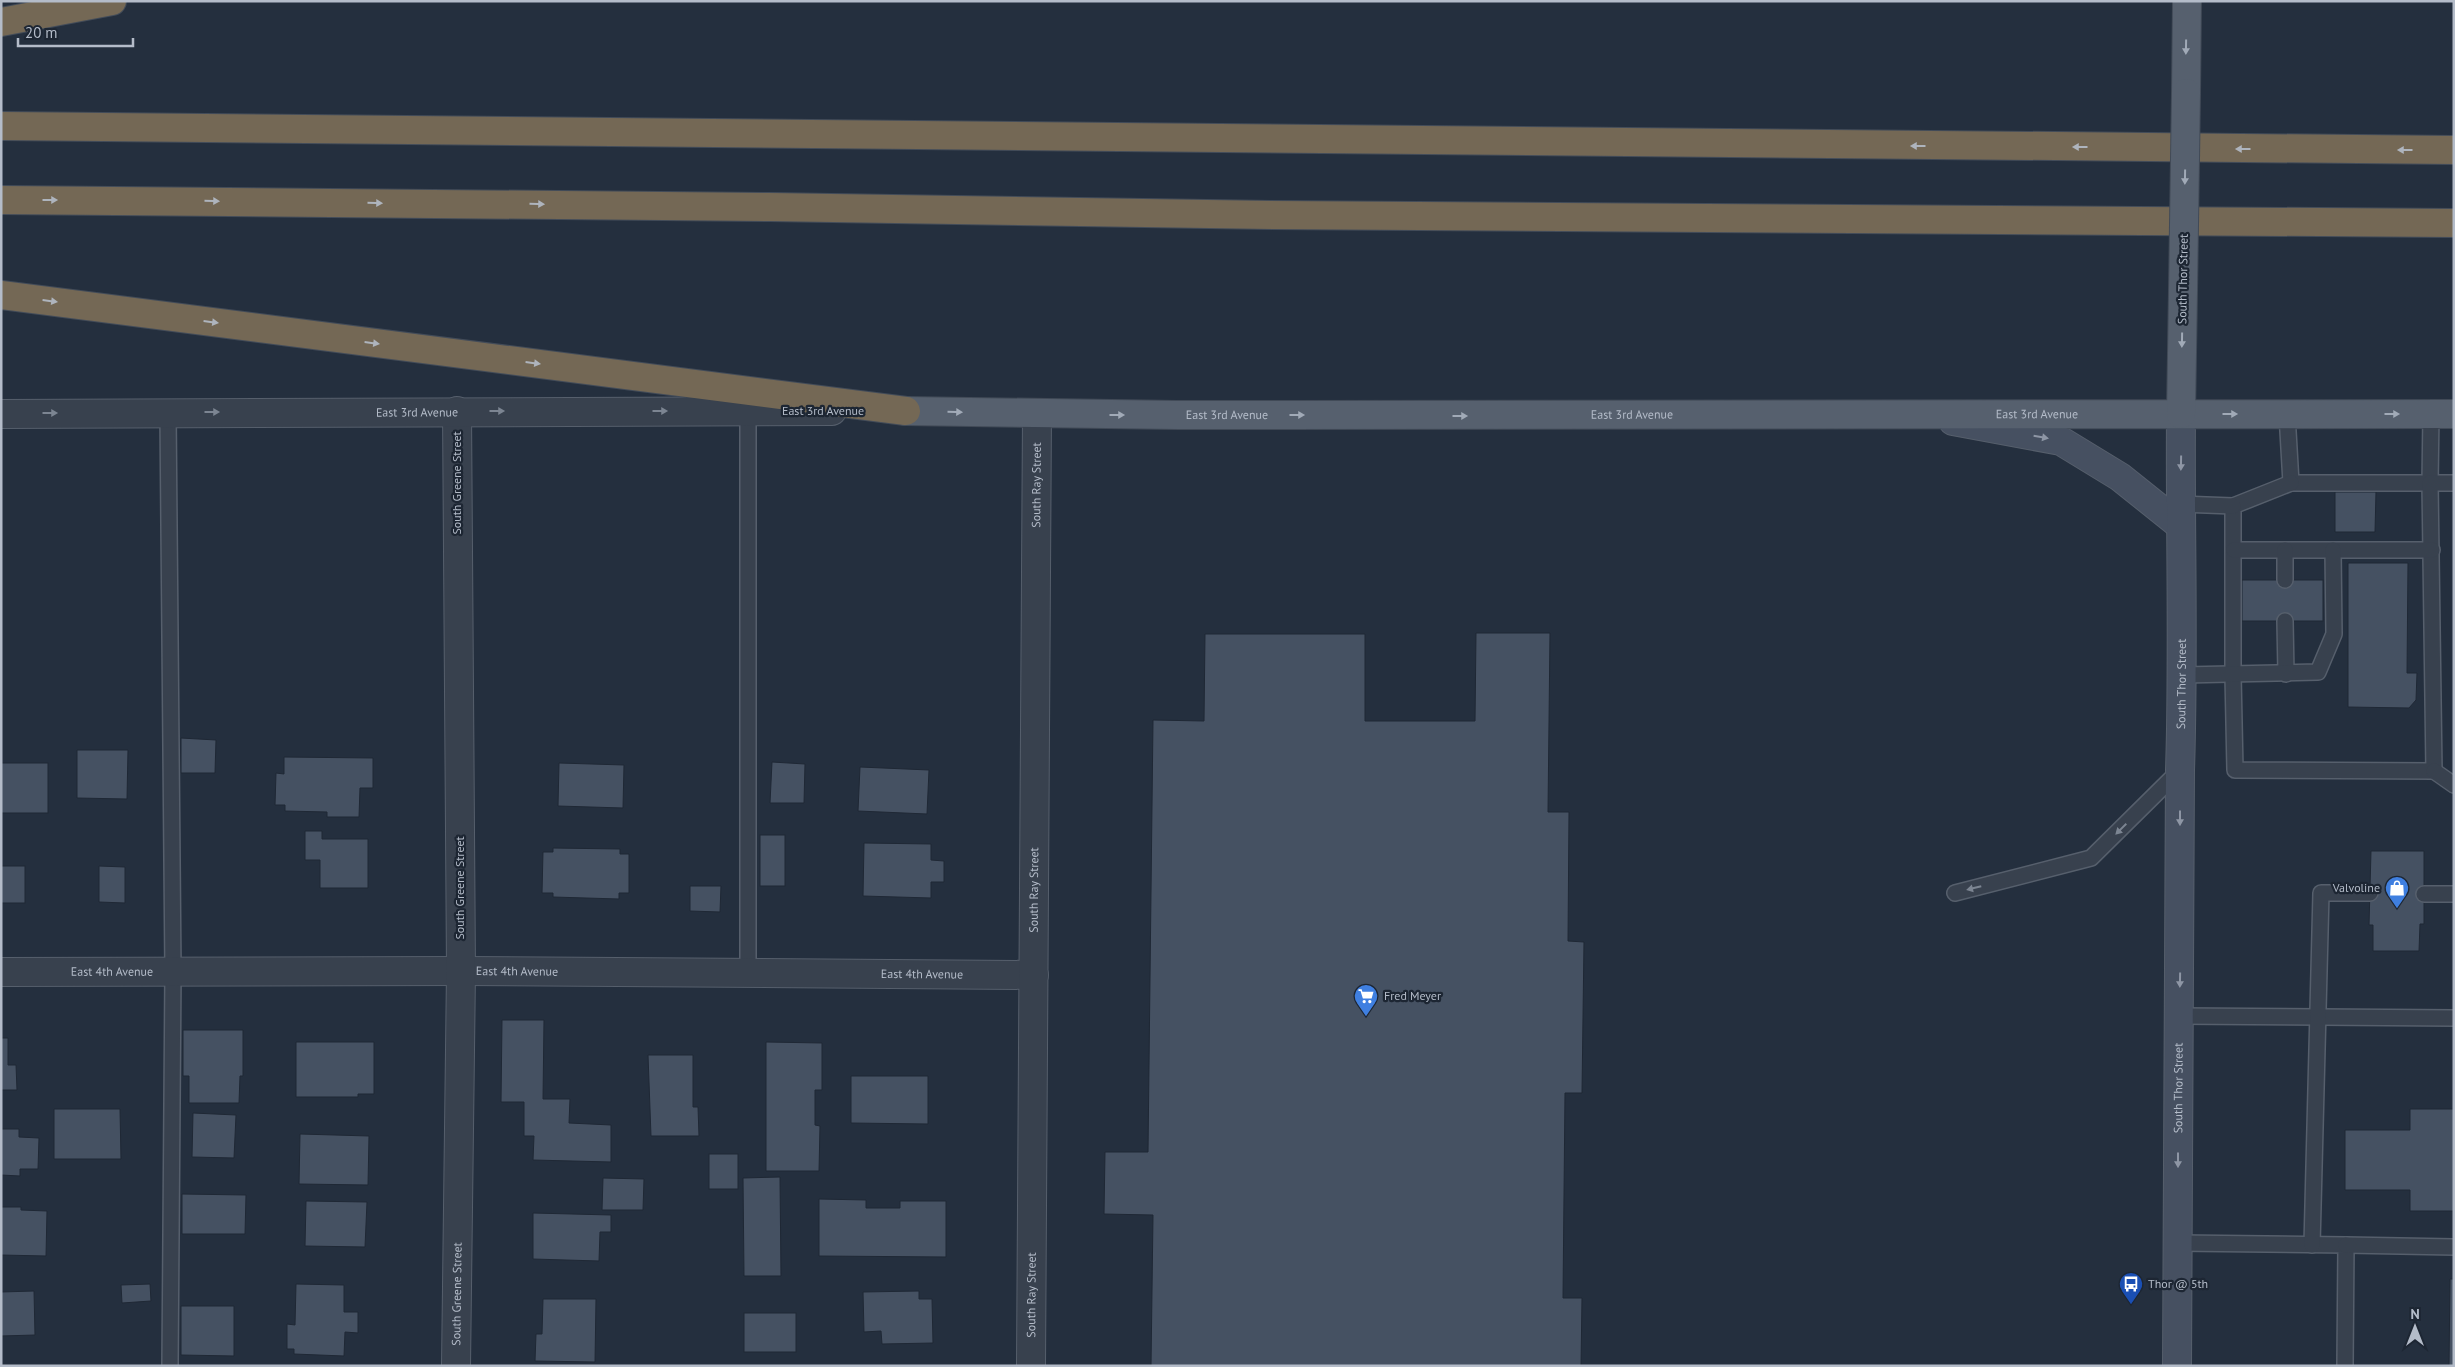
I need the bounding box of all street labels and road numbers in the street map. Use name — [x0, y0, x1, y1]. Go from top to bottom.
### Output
street label: South Thor Street — [2174, 234, 2191, 324]
street label: East 3rd Avenue — [782, 403, 864, 418]
street label: East 3rd Avenue — [376, 404, 458, 420]
street label: East 3rd Avenue — [1996, 406, 2078, 421]
street label: East 3rd Avenue — [1186, 407, 1268, 422]
street label: East 3rd Avenue — [1591, 407, 1673, 422]
street label: South Greene Street — [449, 431, 464, 535]
street label: South Ray Street — [1028, 442, 1044, 528]
street label: South Thor Street — [2173, 639, 2189, 729]
street label: South Greene Street — [452, 836, 467, 940]
street label: South Ray Street — [1026, 847, 1041, 933]
street label: East 4th Avenue — [476, 963, 558, 979]
street label: East 4th Avenue — [71, 964, 153, 979]
street label: East 4th Avenue — [881, 966, 963, 982]
street label: South Thor Street — [2170, 1043, 2186, 1133]
street label: South Greene Street — [448, 1242, 465, 1346]
street label: South Ray Street — [1023, 1252, 1039, 1338]

